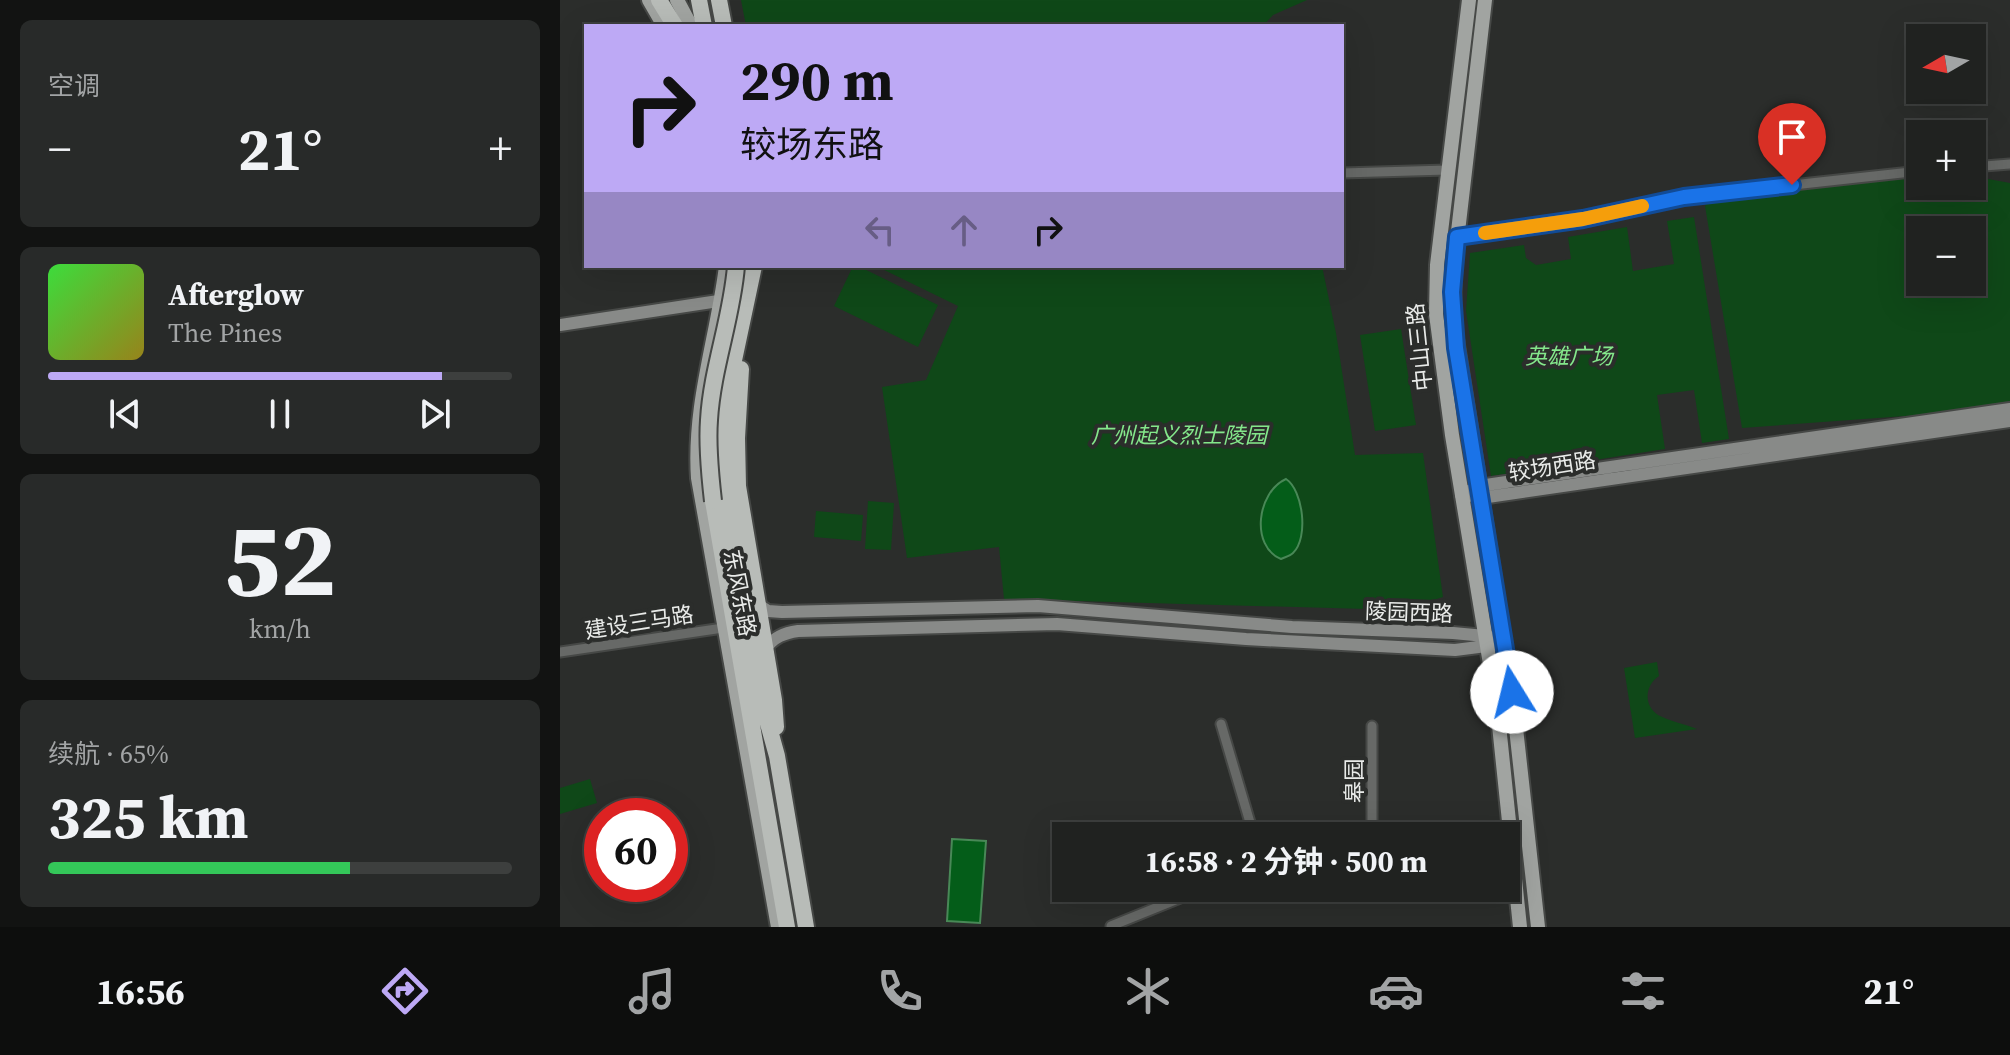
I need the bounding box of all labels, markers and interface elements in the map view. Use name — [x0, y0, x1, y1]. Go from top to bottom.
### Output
north arrow — [1906, 24, 1986, 104]
map controls — [1906, 24, 1986, 296]
text: 290 m — [740, 42, 894, 119]
icon: right — [608, 56, 712, 160]
text: 空调 — [48, 68, 100, 104]
pin — [1758, 103, 1826, 185]
text: 21° — [238, 108, 322, 190]
icon: arrive — [1770, 115, 1814, 159]
text: − — [48, 118, 71, 179]
text: + — [489, 118, 512, 179]
text: 较场东路 — [740, 120, 884, 169]
button: + — [1906, 120, 1986, 200]
icon: left — [858, 208, 902, 252]
icon: ahead — [942, 208, 986, 252]
icon: right — [1026, 208, 1070, 252]
button: − — [1906, 216, 1986, 296]
text: Afterglow — [168, 274, 304, 315]
street label: 中山三路 — [1399, 302, 1439, 392]
text: The Pines — [168, 315, 282, 351]
park label: 英雄广场 — [1525, 341, 1615, 371]
icon: previous — [103, 392, 147, 436]
icon: pause — [258, 392, 302, 436]
icon: next — [413, 392, 457, 436]
park label: 广州起义烈士陵园 — [1091, 420, 1270, 450]
street label: 较场西路 — [1506, 444, 1598, 488]
text: 52 — [224, 487, 336, 630]
street label: 东风东路 — [717, 547, 763, 639]
street label: 陵园西路 — [1364, 595, 1454, 629]
street label: 建设三马路 — [582, 599, 696, 645]
text: km/h — [249, 611, 311, 647]
position arrow — [1470, 650, 1554, 734]
text: 续航 · 65% — [48, 736, 169, 772]
street label: 皋园 — [1339, 759, 1369, 803]
text: 325 km — [48, 776, 249, 858]
speed limit sign: 60 — [584, 798, 688, 902]
text: 16:58 · 2 分钟 · 500 m — [1145, 841, 1427, 882]
icon: directions — [377, 963, 433, 1019]
icon: music — [624, 963, 680, 1019]
icon: phone — [872, 963, 928, 1019]
icon: climate — [1120, 963, 1176, 1019]
icon: car — [1368, 963, 1424, 1019]
icon: filters — [1615, 963, 1671, 1019]
text: 16:56 — [96, 967, 185, 1016]
text: 21° — [1863, 967, 1914, 1016]

